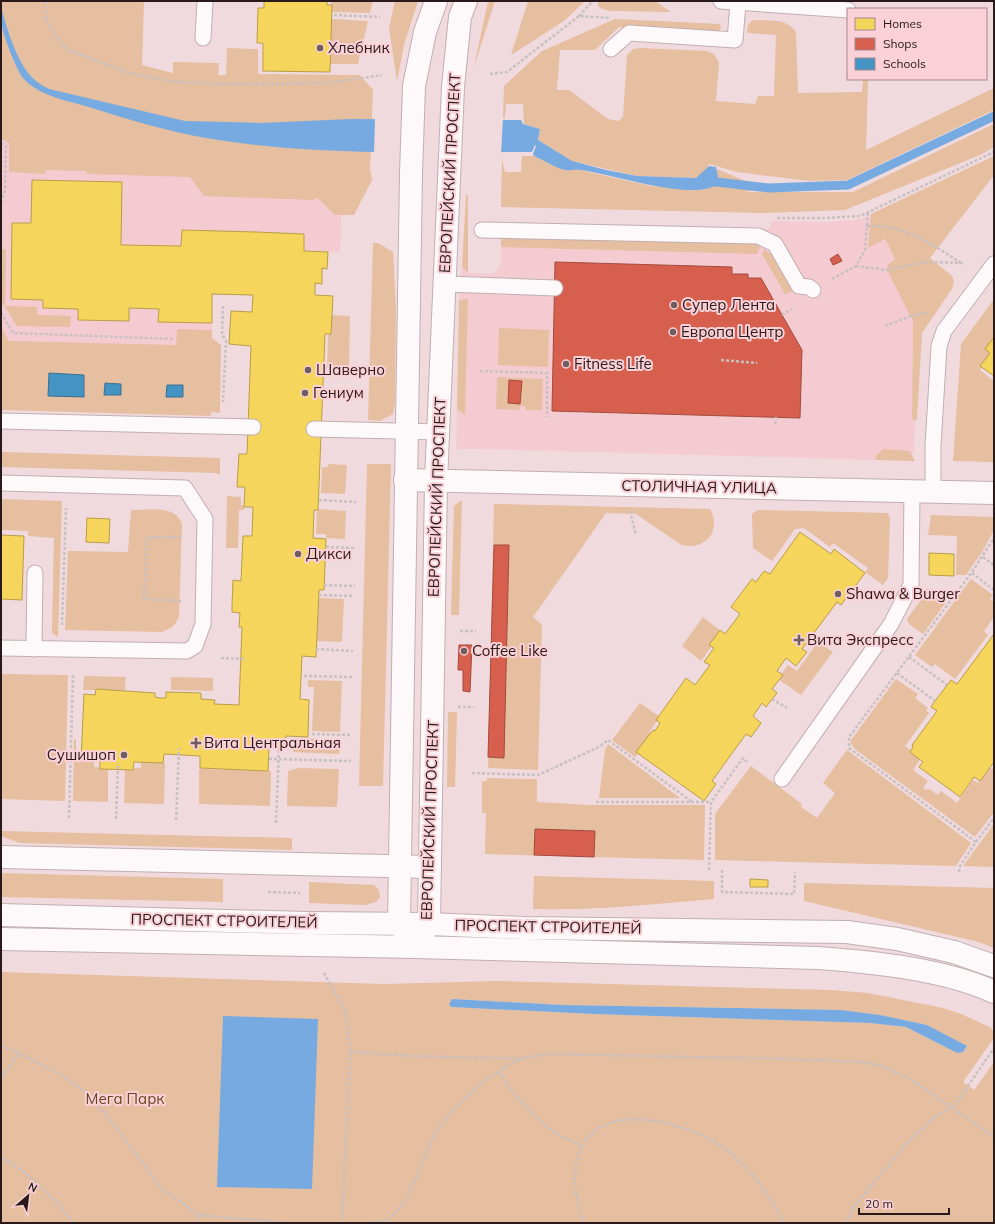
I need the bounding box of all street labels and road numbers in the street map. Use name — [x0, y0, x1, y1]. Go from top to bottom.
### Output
street label: ЕВРОПЕЙСКИЙ ПРОСПЕКТ — [435, 72, 464, 273]
street label: ЕВРОПЕЙСКИЙ ПРОСПЕКТ — [424, 397, 449, 597]
street label: СТОЛИЧНАЯ УЛИЦА — [621, 476, 777, 497]
street label: ЕВРОПЕЙСКИЙ ПРОСПЕКТ — [417, 720, 442, 920]
street label: ПРОСПЕКТ СТРОИТЕЛЕЙ — [130, 909, 318, 932]
street label: ПРОСПЕКТ СТРОИТЕЛЕЙ — [454, 915, 642, 938]

